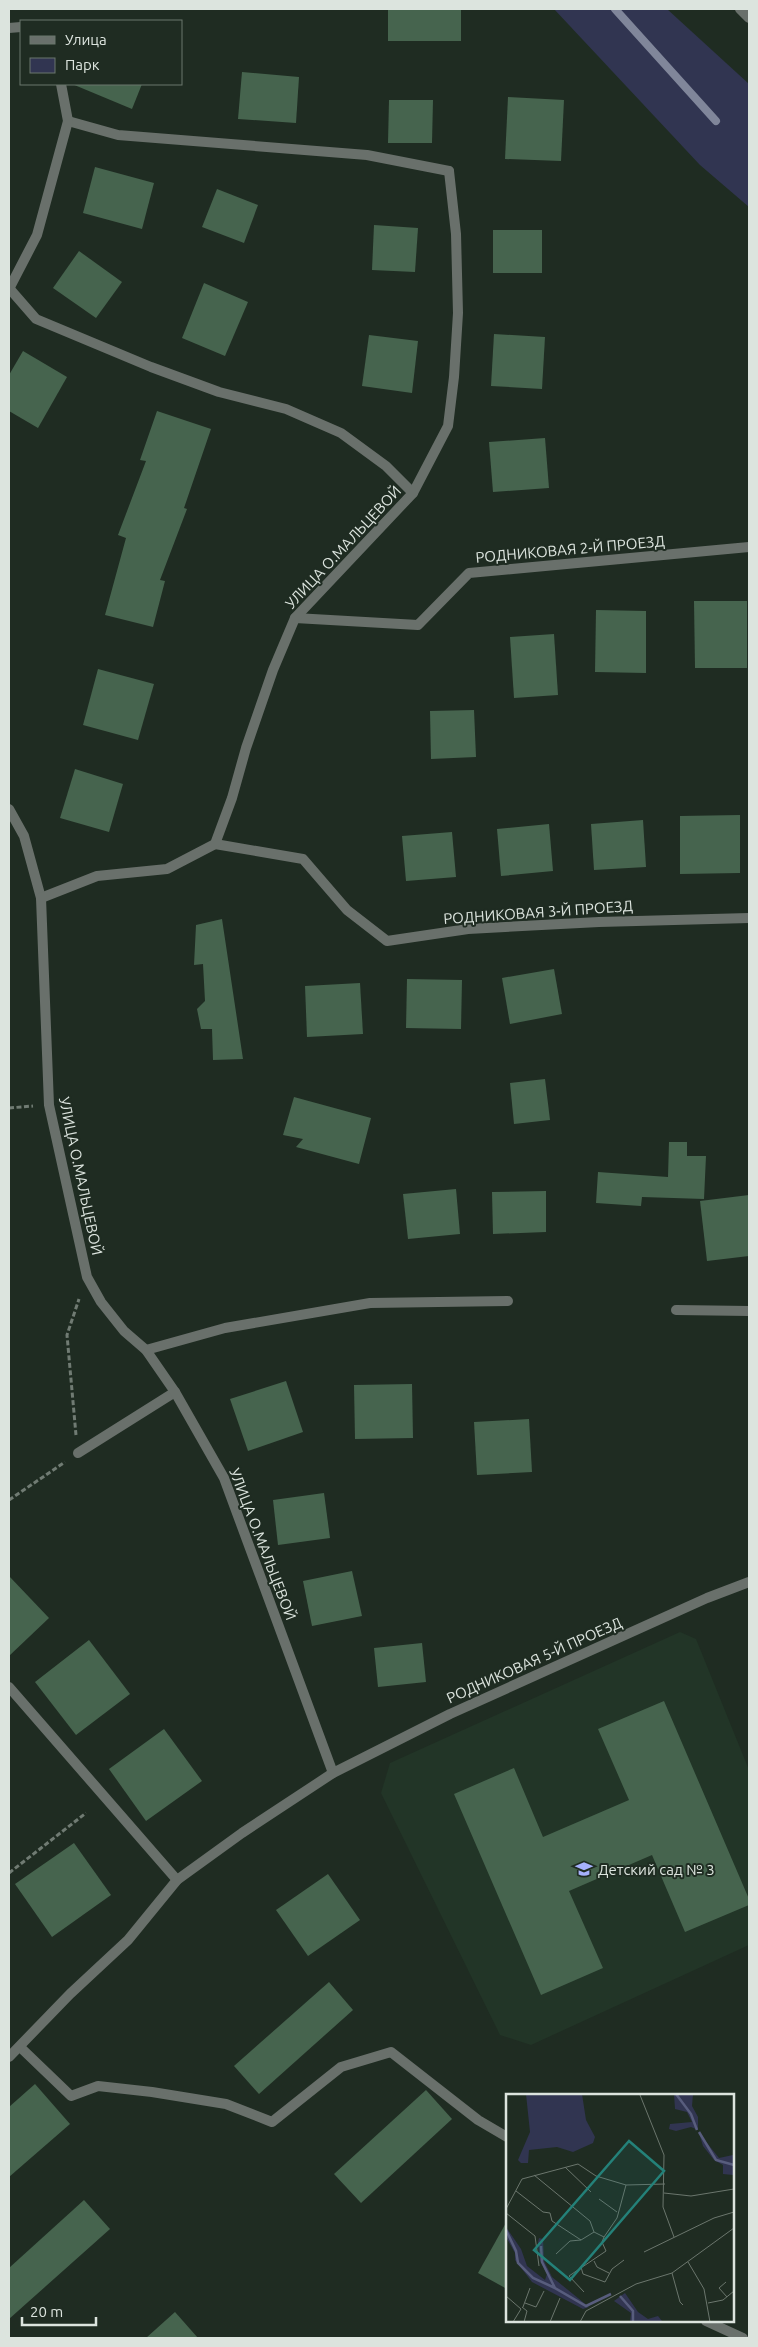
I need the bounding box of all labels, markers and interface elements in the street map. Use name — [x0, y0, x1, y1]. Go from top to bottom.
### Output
legend — [20, 20, 182, 85]
text: Улица — [65, 31, 107, 48]
text: Парк — [65, 56, 100, 73]
street label: УЛИЦА О.МАЛЬЦЕВОЙ — [282, 482, 404, 612]
street label: РОДНИКОВАЯ 2-Й ПРОЕЗД — [475, 532, 665, 566]
street label: РОДНИКОВАЯ 3-Й ПРОЕЗД — [443, 897, 633, 927]
street label: УЛИЦА О.МАЛЬЦЕВОЙ — [56, 1095, 106, 1257]
street label: УЛИЦА О.МАЛЬЦЕВОЙ — [226, 1466, 300, 1622]
street label: РОДНИКОВАЯ 5-Й ПРОЕЗД — [444, 1614, 624, 1706]
school or university icon: Детский сад № 3 — [574, 1859, 594, 1879]
place label: Детский сад № 3 — [598, 1861, 715, 1878]
inset map — [506, 2094, 733, 2322]
scale bar — [22, 2294, 96, 2326]
text: 20 m — [30, 2303, 63, 2320]

